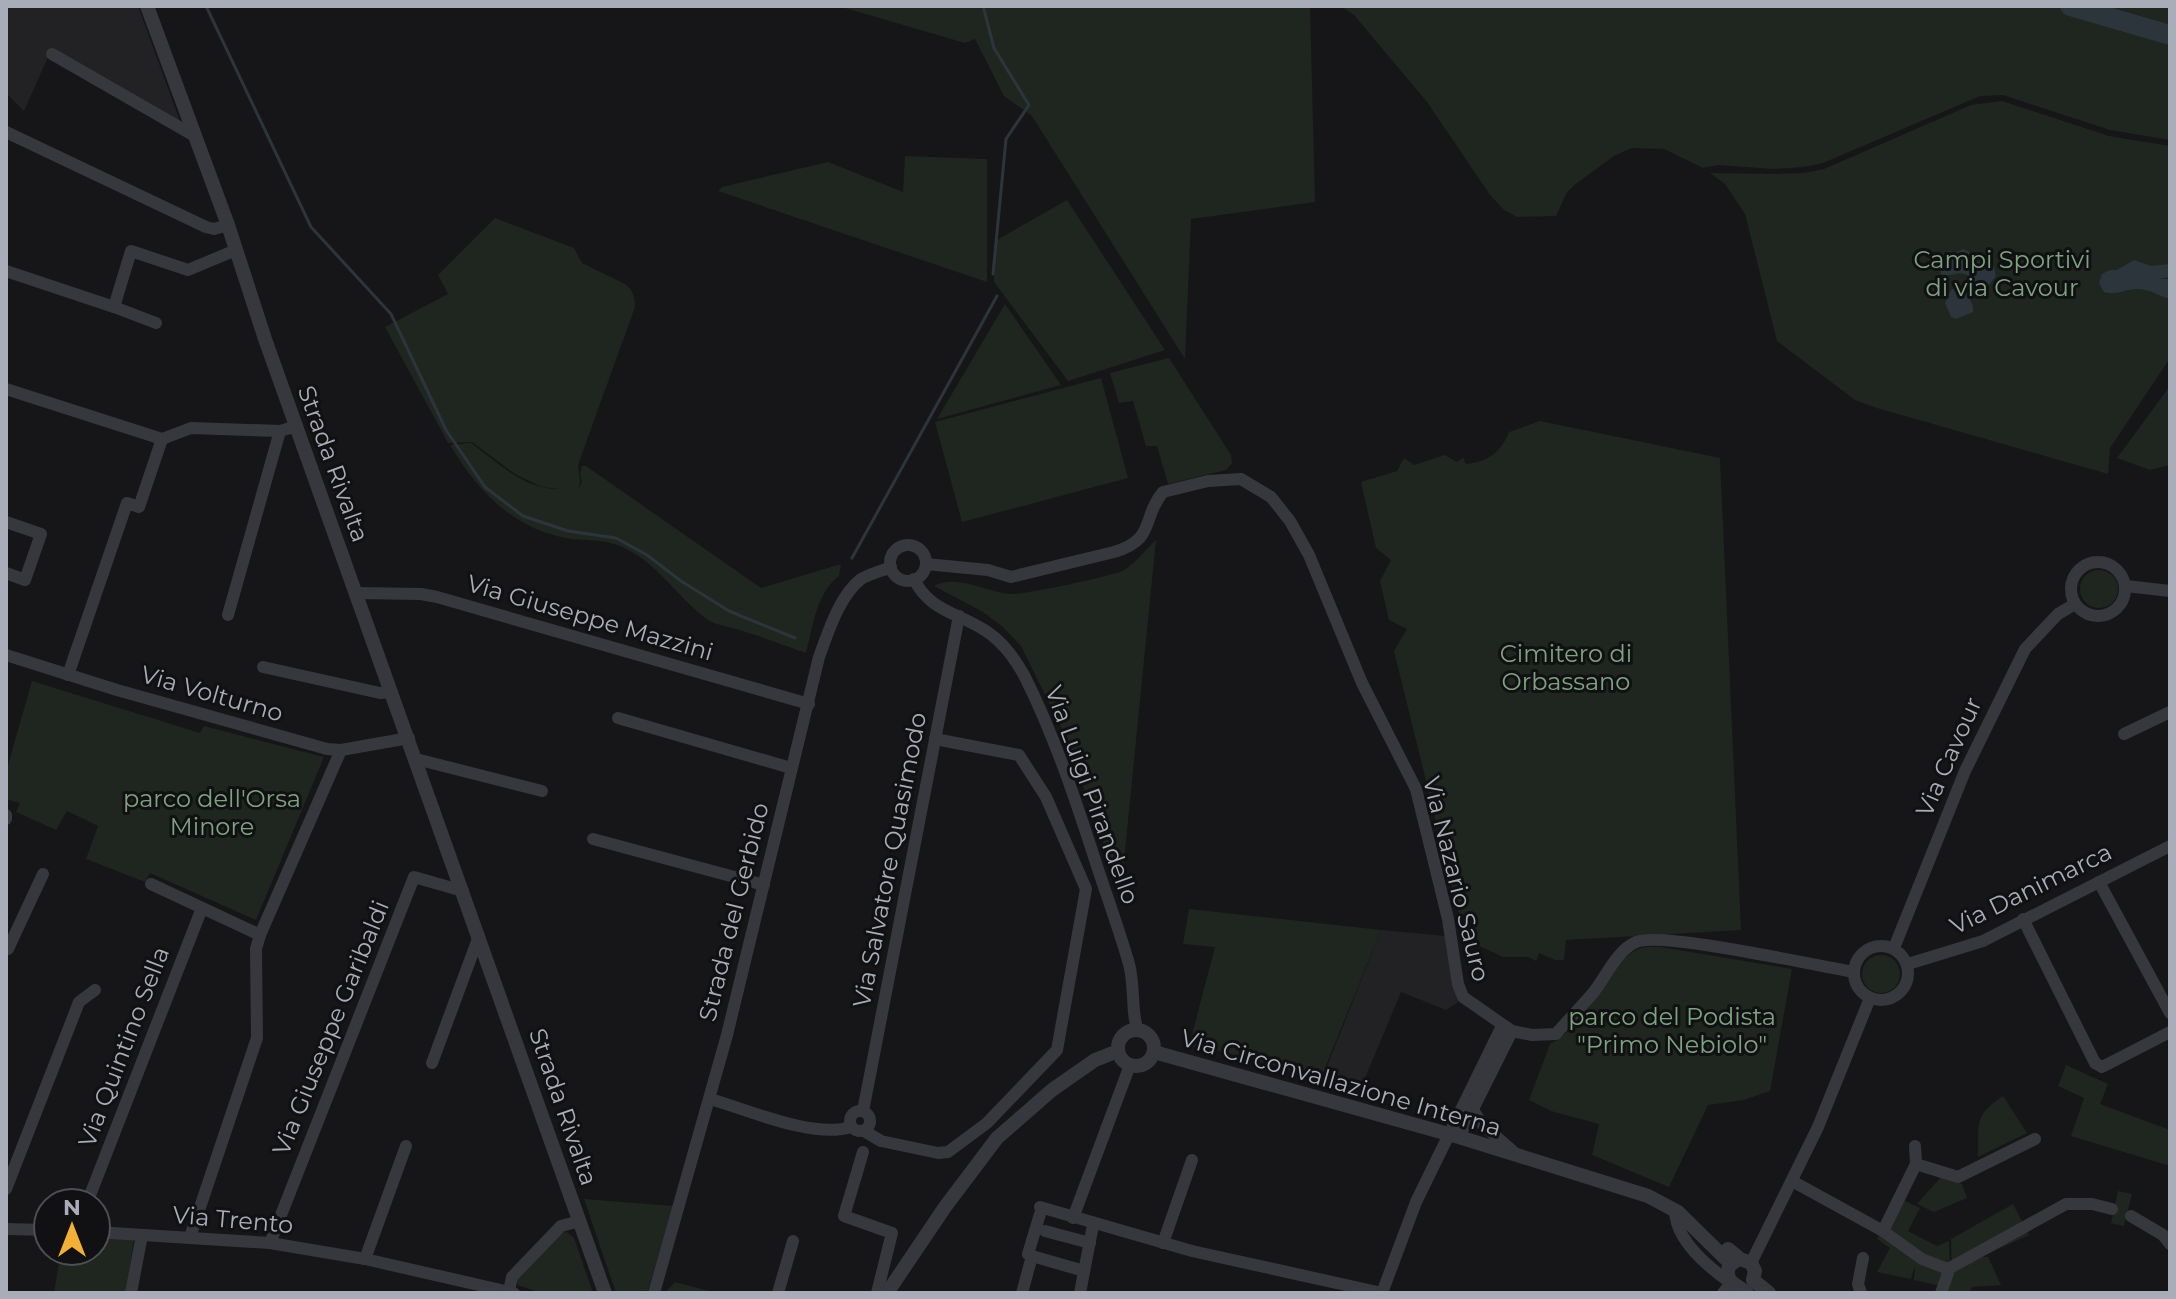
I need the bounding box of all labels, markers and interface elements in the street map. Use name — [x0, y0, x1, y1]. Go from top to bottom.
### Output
park label: Campi Sportivi di via Cavour — [1913, 245, 2091, 302]
street label: Strada Rivalta — [292, 382, 375, 546]
street label: Via Giuseppe Mazzini — [464, 568, 717, 667]
park label: Cimitero di Orbassano — [1500, 639, 1632, 696]
street label: Via Volturno — [138, 659, 287, 728]
street label: Via Luigi Pirandello — [1039, 682, 1145, 908]
street label: Via Cavour — [1909, 693, 1988, 821]
street label: Via Salvatore Quasimodo — [847, 710, 932, 1010]
street label: Via Nazario Sauro — [1417, 773, 1496, 984]
park label: parco dell'Orsa Minore — [123, 784, 301, 841]
street label: Strada del Gerbido — [692, 800, 775, 1024]
street label: Via Danimarca — [1945, 837, 2116, 940]
street label: Via Giuseppe Garibaldi — [266, 896, 395, 1159]
street label: Via Quintino Sella — [72, 943, 175, 1151]
park label: parco del Podista "Primo Nebiolo" — [1568, 1002, 1776, 1059]
street label: Via Circonvallazione Interna — [1178, 1023, 1505, 1142]
street label: Strada Rivalta — [523, 1024, 604, 1189]
north arrow — [32, 1187, 112, 1267]
text: N — [63, 1194, 81, 1221]
street label: Via Trento — [171, 1200, 295, 1239]

